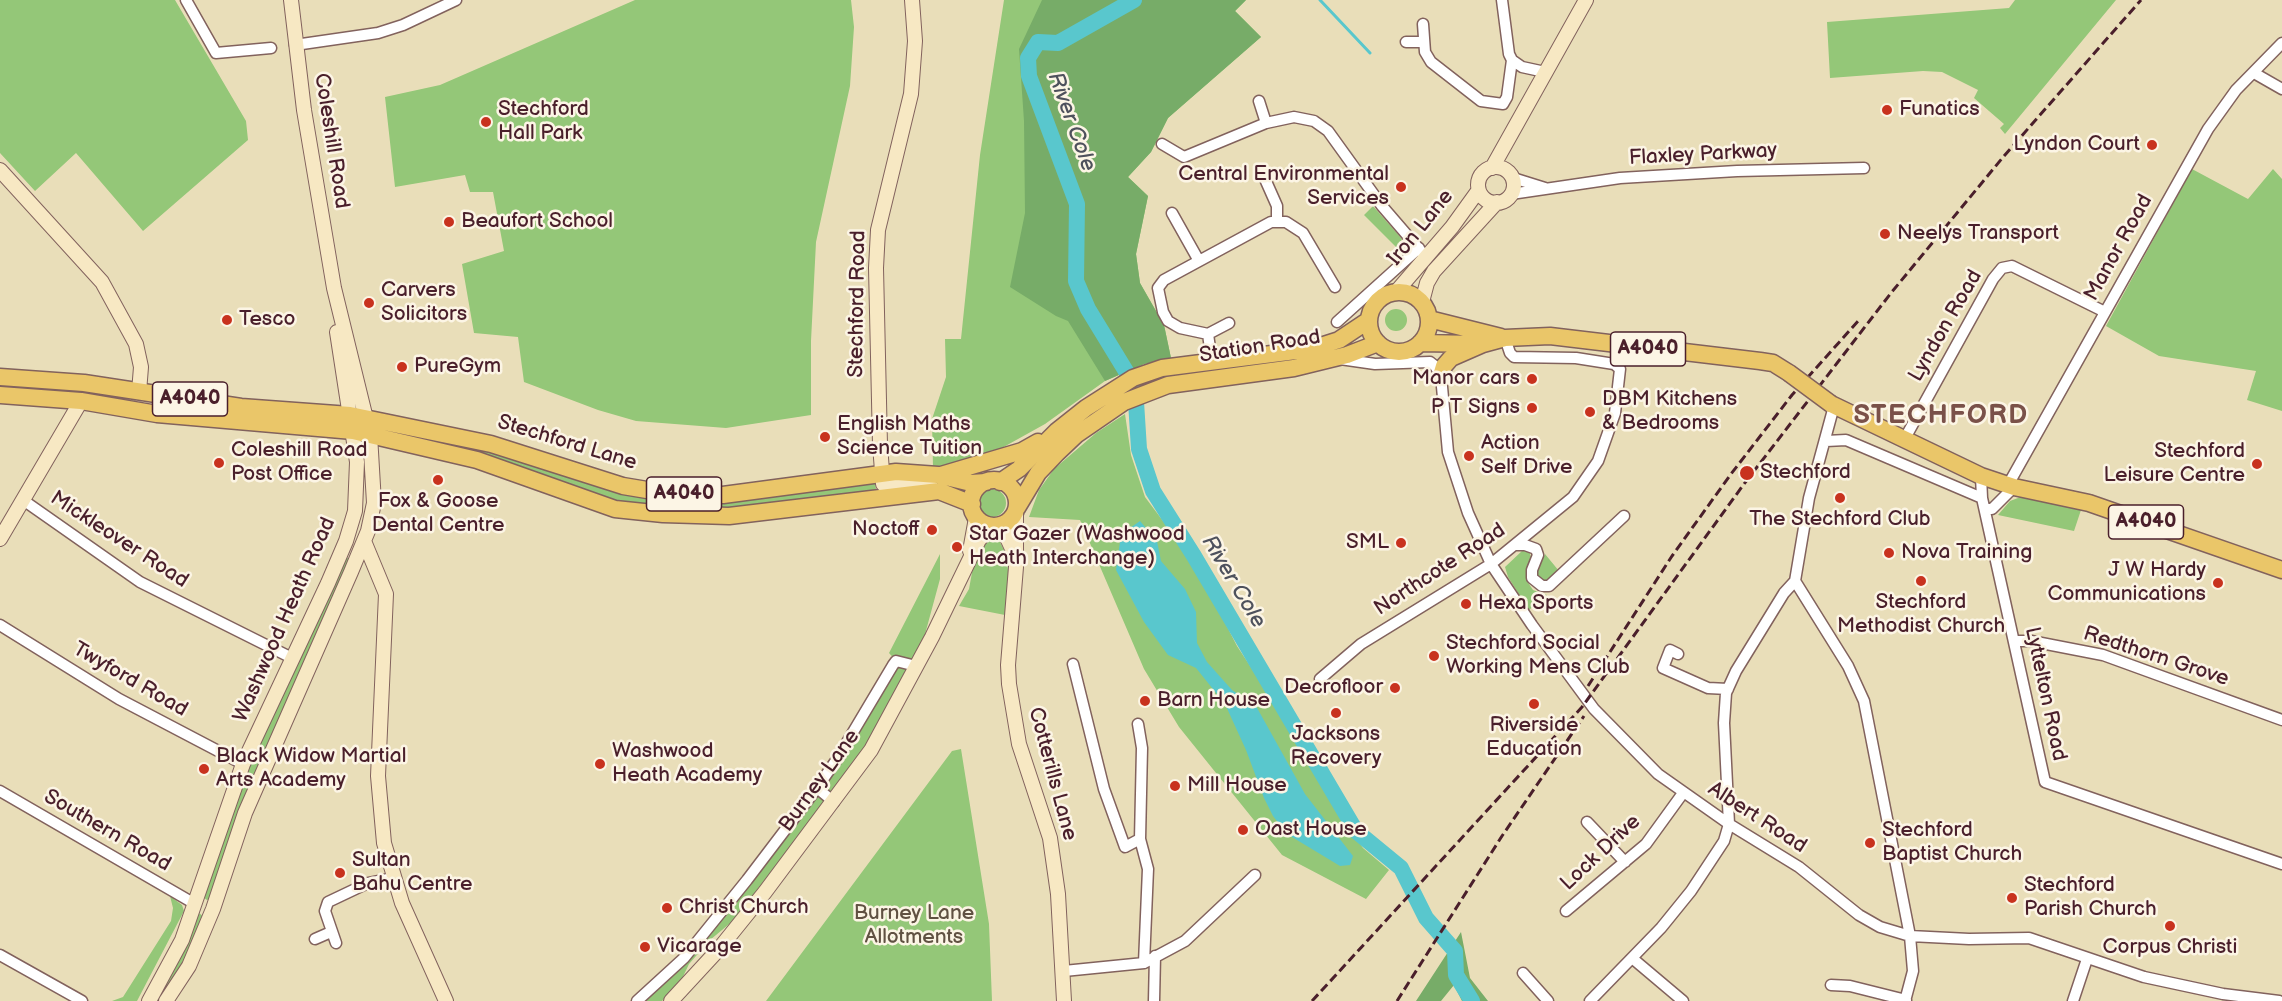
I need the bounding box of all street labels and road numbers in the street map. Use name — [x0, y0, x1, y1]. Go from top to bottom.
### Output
street label: Coleshill Road — [308, 72, 354, 210]
street label: Flaxley Parkway — [1628, 139, 1778, 171]
street label: Iron Lane — [1383, 185, 1459, 271]
street label: Manor Road — [2079, 190, 2159, 306]
street label: Stechford Road — [844, 230, 872, 378]
street label: Lyndon Road — [1904, 266, 1988, 386]
street label: Station Road — [1198, 325, 1322, 369]
road number: A4040 — [1610, 332, 1686, 366]
road number: A4040 — [152, 382, 228, 416]
street label: Stechford Lane — [494, 410, 640, 476]
road number: A4040 — [646, 477, 722, 511]
street label: Mickleover Road — [45, 486, 193, 594]
road number: A4040 — [2108, 505, 2184, 539]
street label: Washwood Heath Road — [228, 514, 342, 726]
street label: Northcote Road — [1370, 518, 1510, 622]
street label: Redthorn Grove — [2080, 622, 2232, 692]
street label: Lyttelton Road — [2019, 625, 2071, 763]
street label: Twyford Road — [68, 637, 192, 723]
street label: Cotterills Lane — [1022, 705, 1082, 843]
street label: Burney Lane — [774, 725, 866, 837]
street label: Albert Road — [1703, 777, 1811, 859]
street label: Southern Road — [39, 784, 175, 878]
street label: Lock Drive — [1556, 810, 1646, 896]

